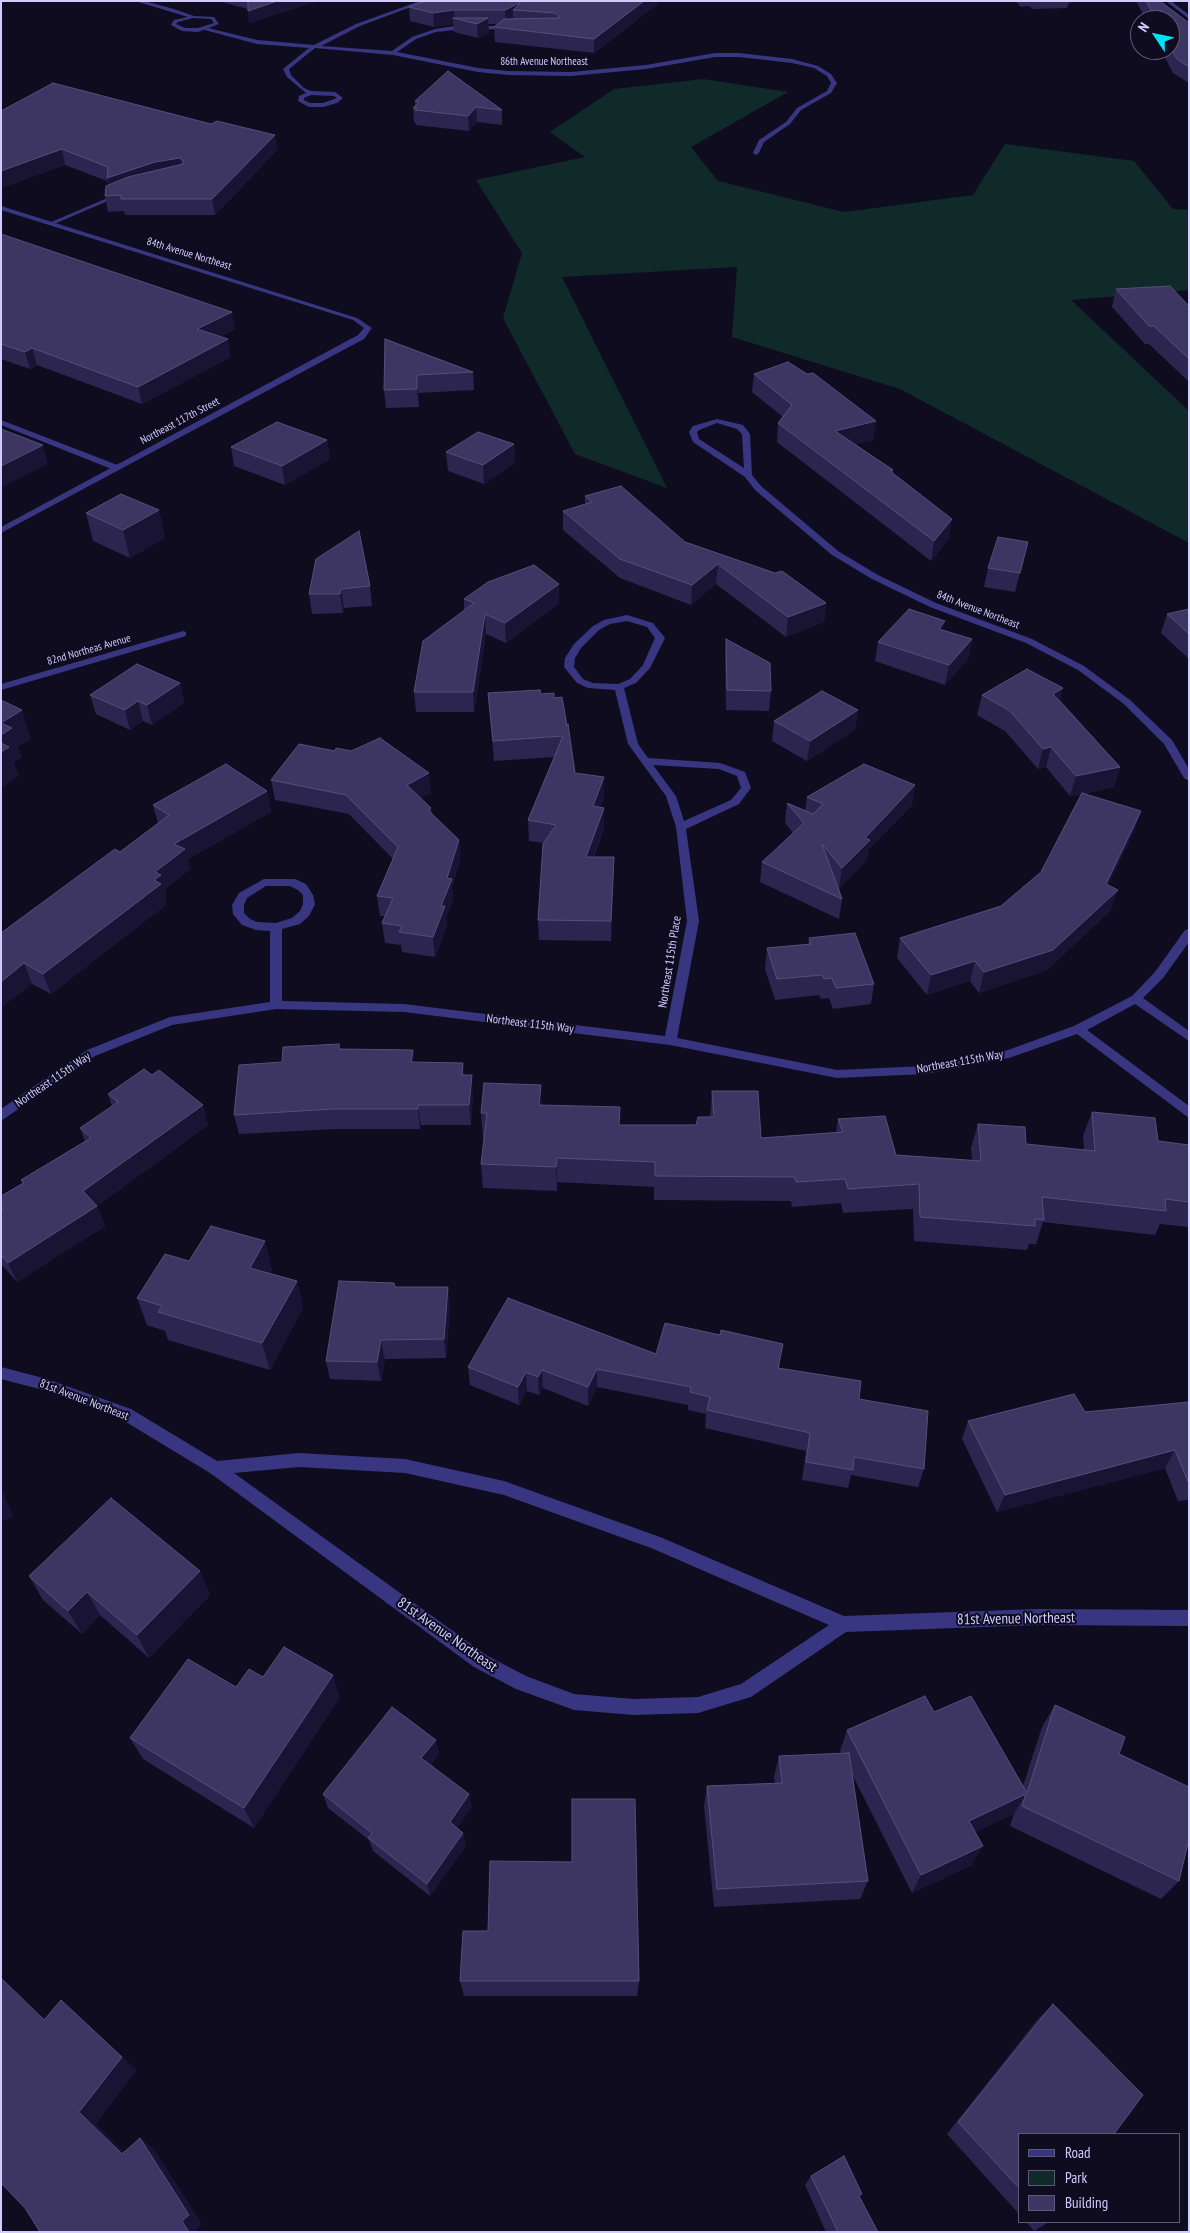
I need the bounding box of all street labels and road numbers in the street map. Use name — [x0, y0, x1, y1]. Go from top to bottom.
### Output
street label: 86th Avenue Northeast — [500, 55, 588, 69]
street label: 84th Avenue Northeast — [145, 235, 233, 273]
street label: Northeast 117th Street — [138, 395, 222, 447]
street label: 84th Avenue Northeast — [935, 588, 1021, 632]
street label: 82nd Northeas Avenue — [46, 632, 132, 668]
street label: Northeast 115th Place — [656, 915, 684, 1009]
street label: Northeast 115th Way — [486, 1012, 574, 1036]
street label: Northeast 115th Way — [916, 1047, 1004, 1077]
street label: Northeast 115th Way — [13, 1049, 93, 1111]
street label: 81st Avenue Northeast — [37, 1376, 131, 1424]
street label: 81st Avenue Northeast — [393, 1594, 501, 1676]
street label: 81st Avenue Northeast — [957, 1609, 1075, 1629]

